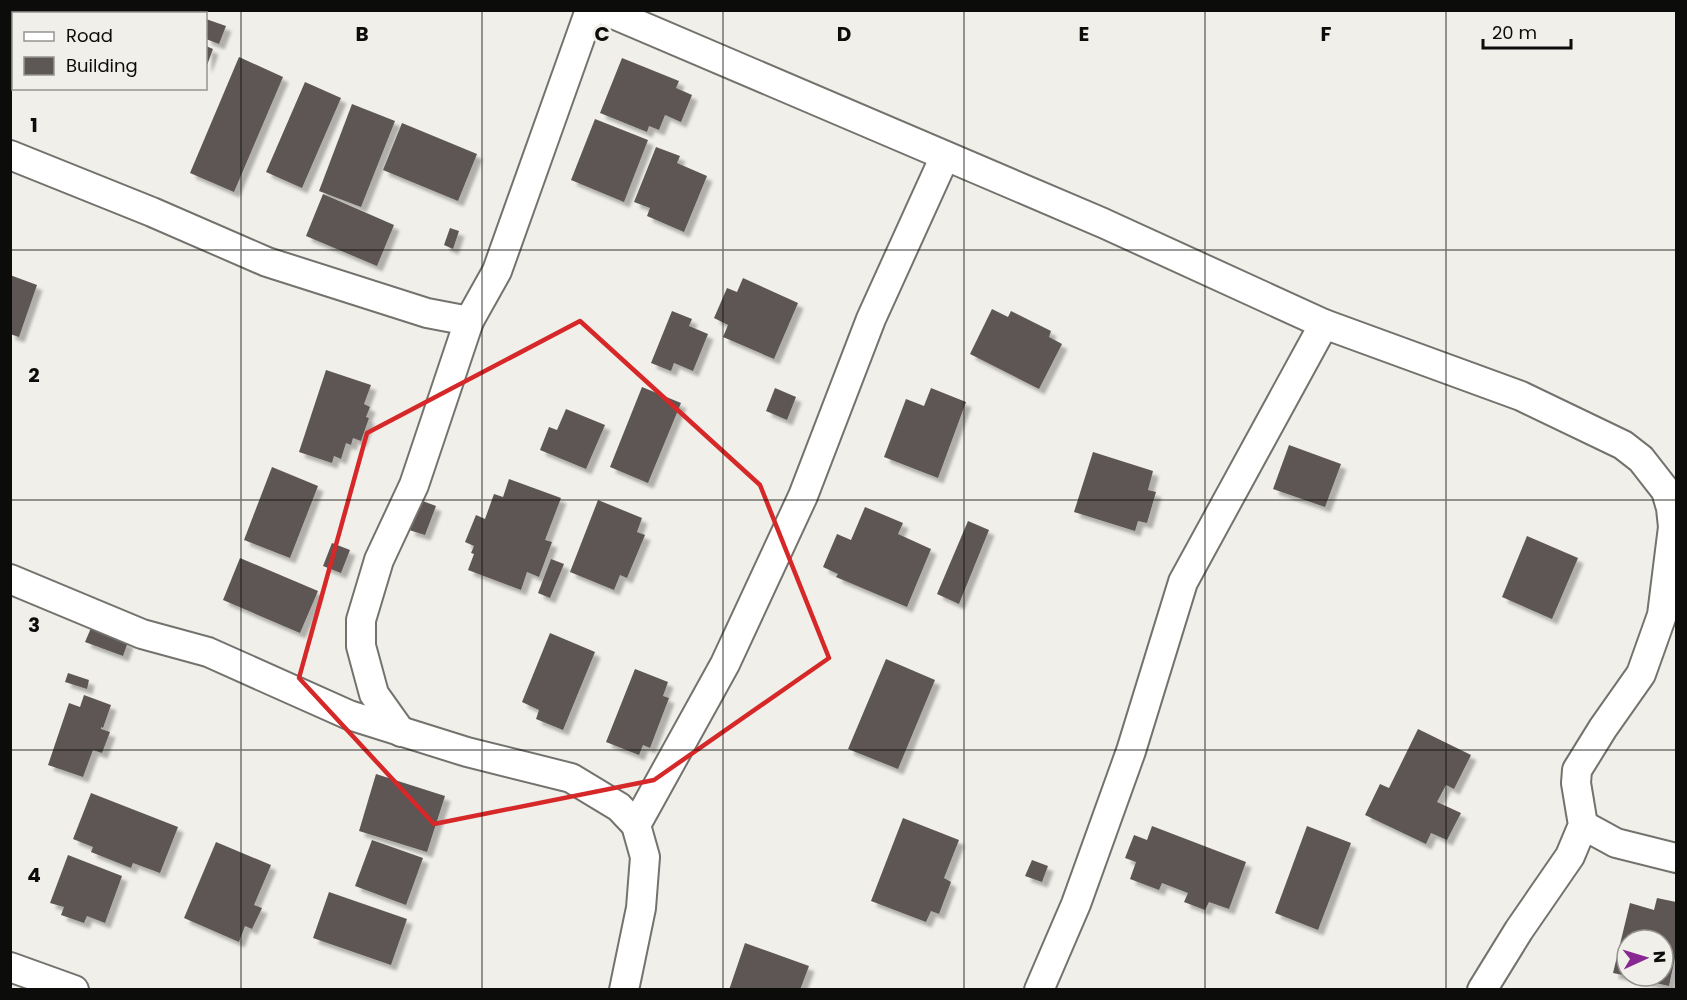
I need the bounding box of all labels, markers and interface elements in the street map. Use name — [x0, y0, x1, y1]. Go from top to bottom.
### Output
legend — [12, 12, 207, 90]
scale bar — [1483, 12, 1572, 50]
text: B — [355, 20, 369, 48]
text: C — [594, 20, 610, 48]
text: D — [837, 20, 851, 48]
text: E — [1079, 20, 1089, 48]
text: F — [1321, 20, 1332, 48]
text: 20 m — [1492, 20, 1537, 45]
text: Road — [66, 23, 113, 48]
text: Building — [66, 53, 138, 78]
text: 1 — [30, 111, 38, 139]
text: 2 — [28, 361, 40, 389]
text: 3 — [28, 611, 40, 639]
text: 4 — [27, 861, 41, 889]
north arrow — [1615, 928, 1675, 988]
text: N — [1648, 950, 1671, 964]

